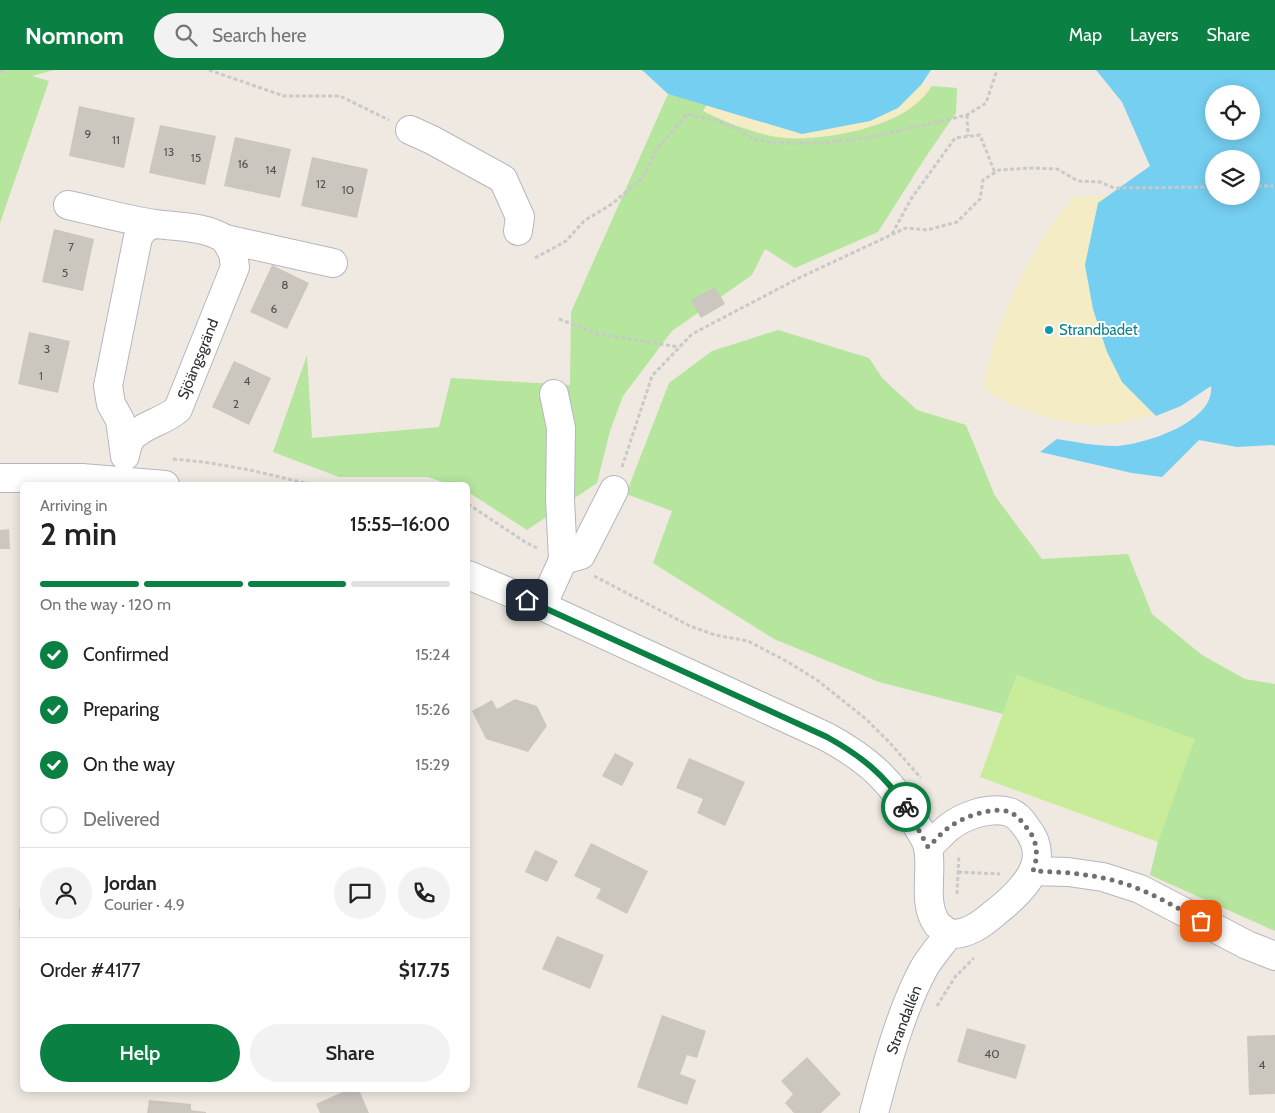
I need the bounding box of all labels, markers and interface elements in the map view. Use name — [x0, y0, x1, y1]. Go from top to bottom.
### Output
search box — [154, 13, 504, 58]
text: Nomnom — [25, 21, 124, 50]
icon: search — [172, 21, 200, 49]
text: Search here — [212, 24, 306, 47]
text: Map — [1069, 24, 1102, 46]
text: Layers — [1130, 24, 1179, 46]
text: Share — [1207, 24, 1250, 46]
map controls — [1205, 85, 1260, 205]
button: locate — [1205, 85, 1260, 140]
house number: 9 — [85, 126, 92, 141]
house number: 11 — [112, 132, 120, 147]
house number: 13 — [164, 144, 174, 159]
house number: 15 — [191, 150, 201, 165]
button: layers — [1205, 150, 1260, 205]
house number: 16 — [238, 156, 249, 171]
house number: 14 — [266, 162, 276, 177]
house number: 12 — [316, 176, 326, 191]
house number: 10 — [342, 182, 354, 197]
house number: 7 — [68, 239, 74, 254]
house number: 5 — [62, 265, 68, 280]
house number: 8 — [281, 277, 289, 292]
house number: 6 — [271, 301, 278, 316]
street label: Sjöängsgränd — [174, 316, 222, 402]
place label: Strandbadet — [1059, 321, 1138, 339]
marker: Strandbadet — [1043, 324, 1055, 336]
house number: 3 — [44, 341, 50, 356]
house number: 1 — [39, 368, 43, 383]
house number: 4 — [244, 373, 251, 388]
house number: 2 — [233, 396, 239, 411]
text: Arriving in — [40, 496, 107, 515]
text: 15:55–16:00 — [350, 513, 450, 536]
text: 2 min — [40, 514, 117, 553]
pin — [506, 579, 548, 621]
icon: home — [513, 586, 541, 614]
text: On the way · 120 m — [40, 595, 171, 614]
icon: check — [40, 641, 68, 669]
text: Confirmed — [83, 643, 169, 666]
text: 15:24 — [415, 645, 450, 664]
icon: check — [40, 696, 68, 724]
text: Preparing — [83, 698, 159, 721]
text: 15:26 — [415, 700, 450, 719]
icon: check — [40, 751, 68, 779]
text: On the way — [83, 753, 175, 776]
text: 15:29 — [415, 755, 450, 774]
courier — [881, 782, 931, 832]
icon: bike — [892, 793, 920, 821]
text: Delivered — [83, 808, 160, 831]
button: person — [40, 867, 92, 919]
button: chat — [334, 867, 386, 919]
button: phone — [398, 867, 450, 919]
text: Jordan — [104, 872, 157, 895]
text: Courier · 4.9 — [104, 895, 185, 914]
pin — [1180, 900, 1222, 942]
icon: bag — [1187, 907, 1215, 935]
text: Order #4177 — [40, 959, 140, 982]
text: $17.75 — [399, 959, 450, 982]
street label: Strandallén — [883, 983, 925, 1057]
button: Help — [40, 1024, 240, 1082]
button: Share — [250, 1024, 450, 1082]
house number: 40 — [984, 1046, 1000, 1061]
house number: 4 — [1259, 1057, 1266, 1072]

